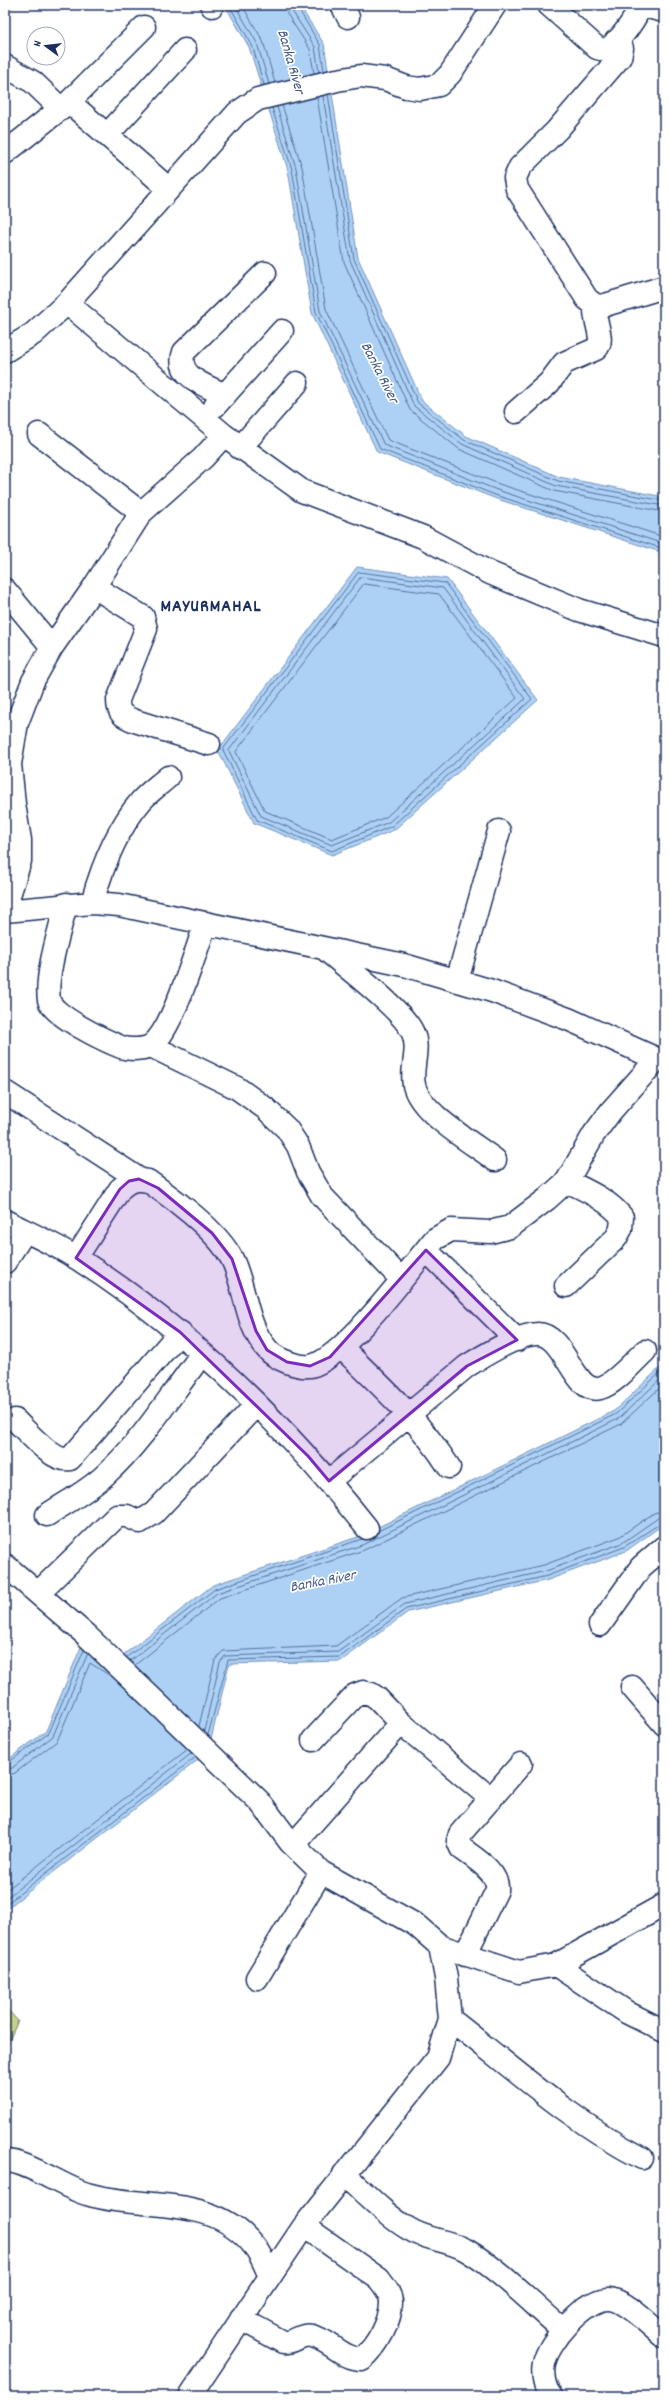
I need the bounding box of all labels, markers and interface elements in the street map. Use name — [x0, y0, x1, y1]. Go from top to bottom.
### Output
north arrow — [26, 26, 66, 66]
water label: Banka River — [270, 27, 310, 98]
text: N — [30, 39, 47, 49]
water label: Banka River — [354, 339, 404, 409]
district label: MAYURMAHAL — [160, 595, 262, 620]
water label: Banka River — [288, 1565, 359, 1599]

